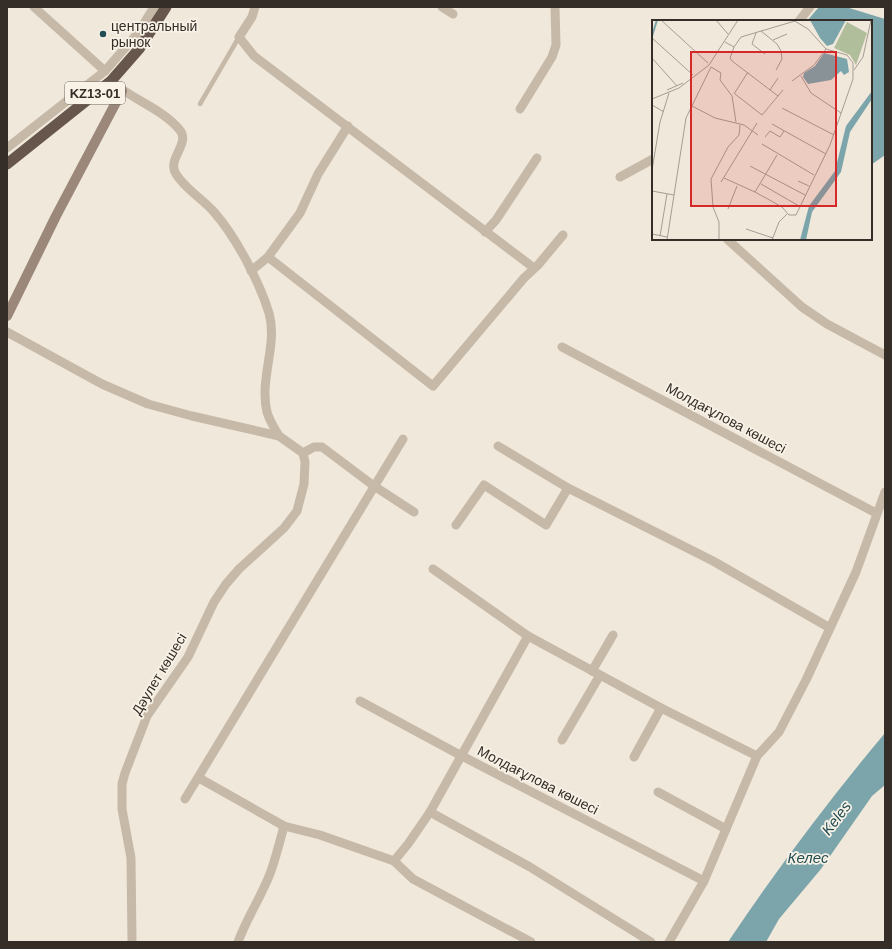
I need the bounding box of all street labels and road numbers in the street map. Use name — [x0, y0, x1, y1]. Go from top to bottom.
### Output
road number: KZ13-01 — [65, 82, 125, 104]
street label: Молдағұлова көшесі — [663, 380, 789, 456]
street label: Дәулет көшесі — [128, 630, 190, 718]
street label: Молдағұлова көшесі — [475, 743, 601, 817]

